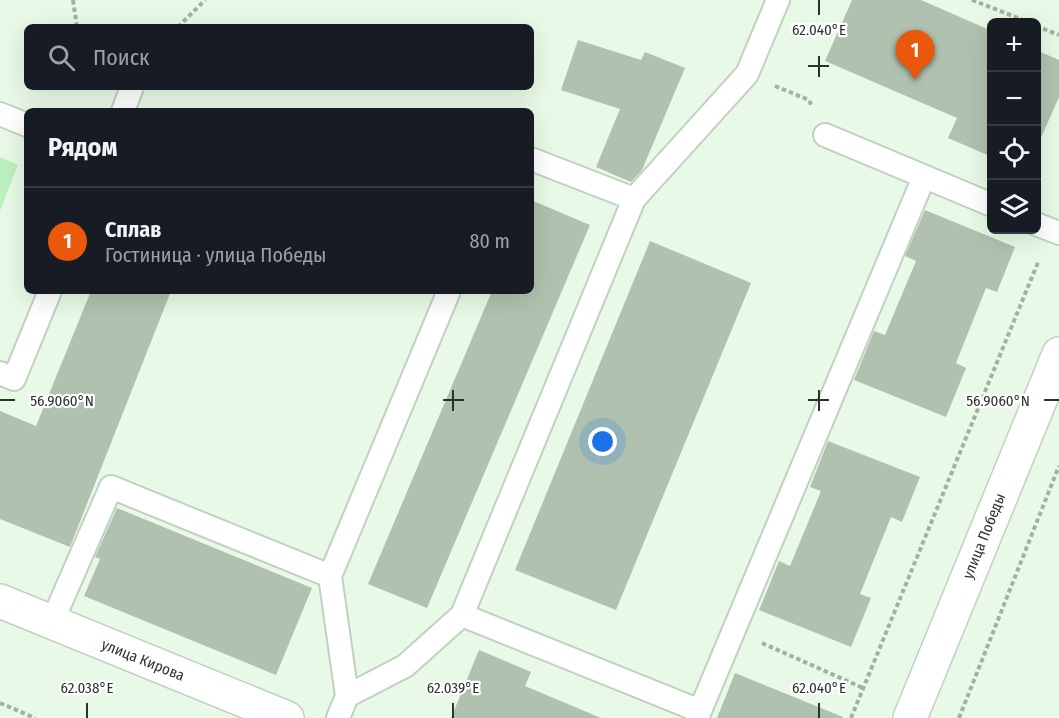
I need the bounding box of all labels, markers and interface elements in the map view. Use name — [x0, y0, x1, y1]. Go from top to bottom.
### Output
map controls — [987, 18, 1041, 234]
button: + — [987, 18, 1041, 72]
text: 62.040°E — [792, 21, 846, 39]
search box — [24, 24, 534, 90]
pin: 1 — [896, 31, 934, 80]
icon: search — [45, 41, 78, 74]
text: Поиск — [93, 44, 149, 71]
button: − — [987, 72, 1041, 126]
button: locate — [987, 126, 1041, 180]
text: Рядом — [48, 132, 117, 163]
button: layers — [987, 180, 1041, 234]
text: Сплав — [105, 216, 161, 243]
text: 1 — [63, 229, 72, 253]
text: 80 m — [470, 229, 510, 253]
text: Гостиница · улица Победы — [105, 243, 326, 267]
text: 56.9060°N — [30, 392, 94, 410]
text: 56.9060°N — [966, 392, 1030, 410]
your location — [588, 427, 617, 456]
street label: улица Победы — [959, 491, 1009, 581]
street label: улица Кирова — [99, 635, 187, 685]
text: 62.038°E — [61, 679, 113, 697]
text: 62.039°E — [427, 679, 479, 697]
text: 62.040°E — [792, 679, 846, 697]

